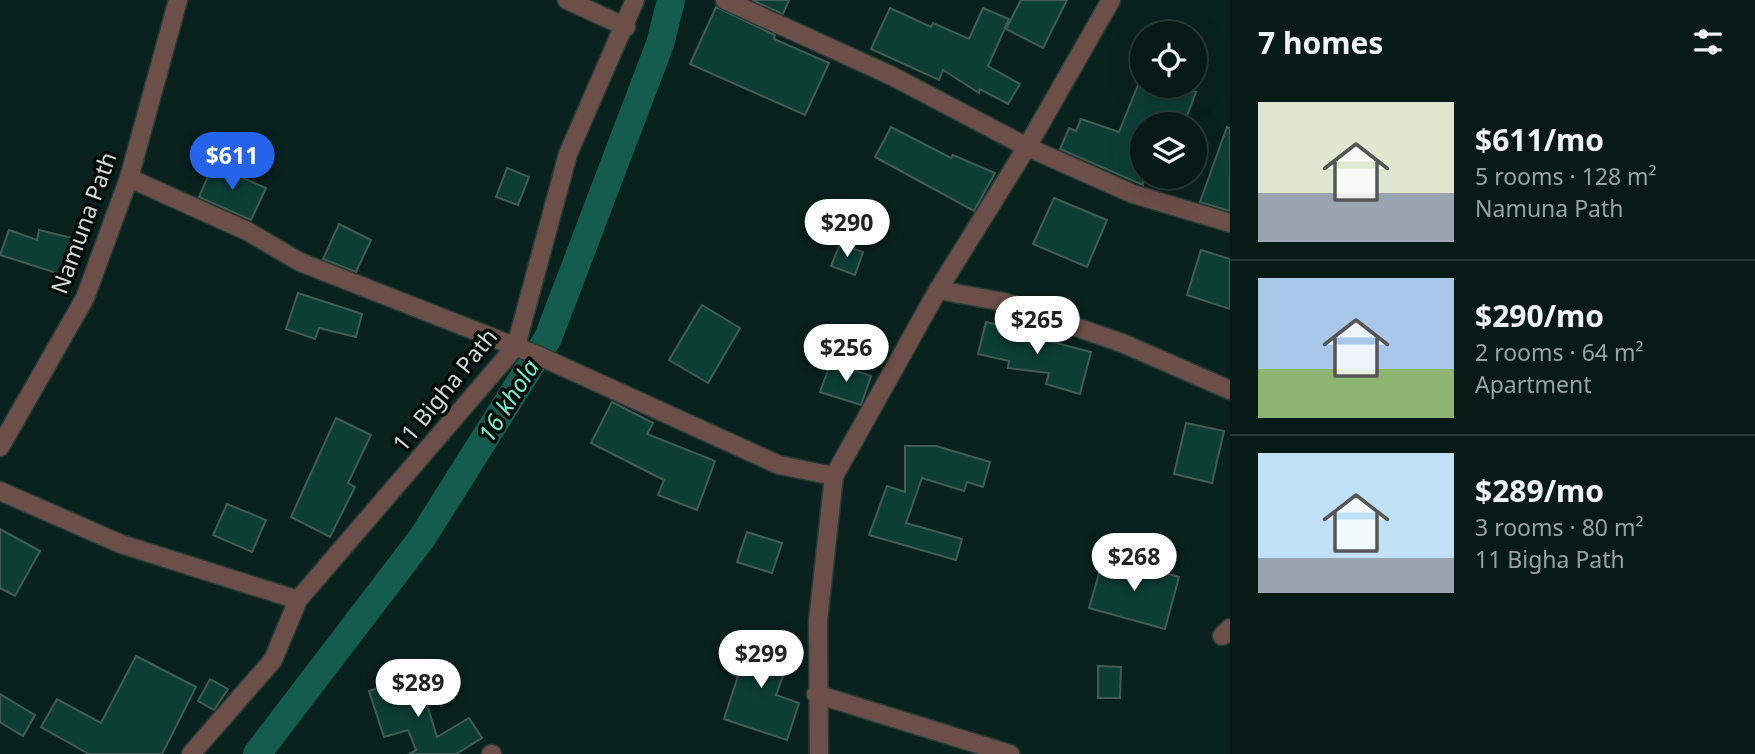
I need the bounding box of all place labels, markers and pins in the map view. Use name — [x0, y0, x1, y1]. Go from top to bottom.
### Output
pin: $611 — [191, 132, 273, 192]
pin: $290 — [806, 200, 888, 259]
pin: $265 — [996, 296, 1078, 356]
pin: $256 — [805, 324, 887, 384]
pin: $268 — [1093, 534, 1175, 593]
pin: $299 — [720, 630, 802, 690]
pin: $289 — [377, 660, 459, 719]

